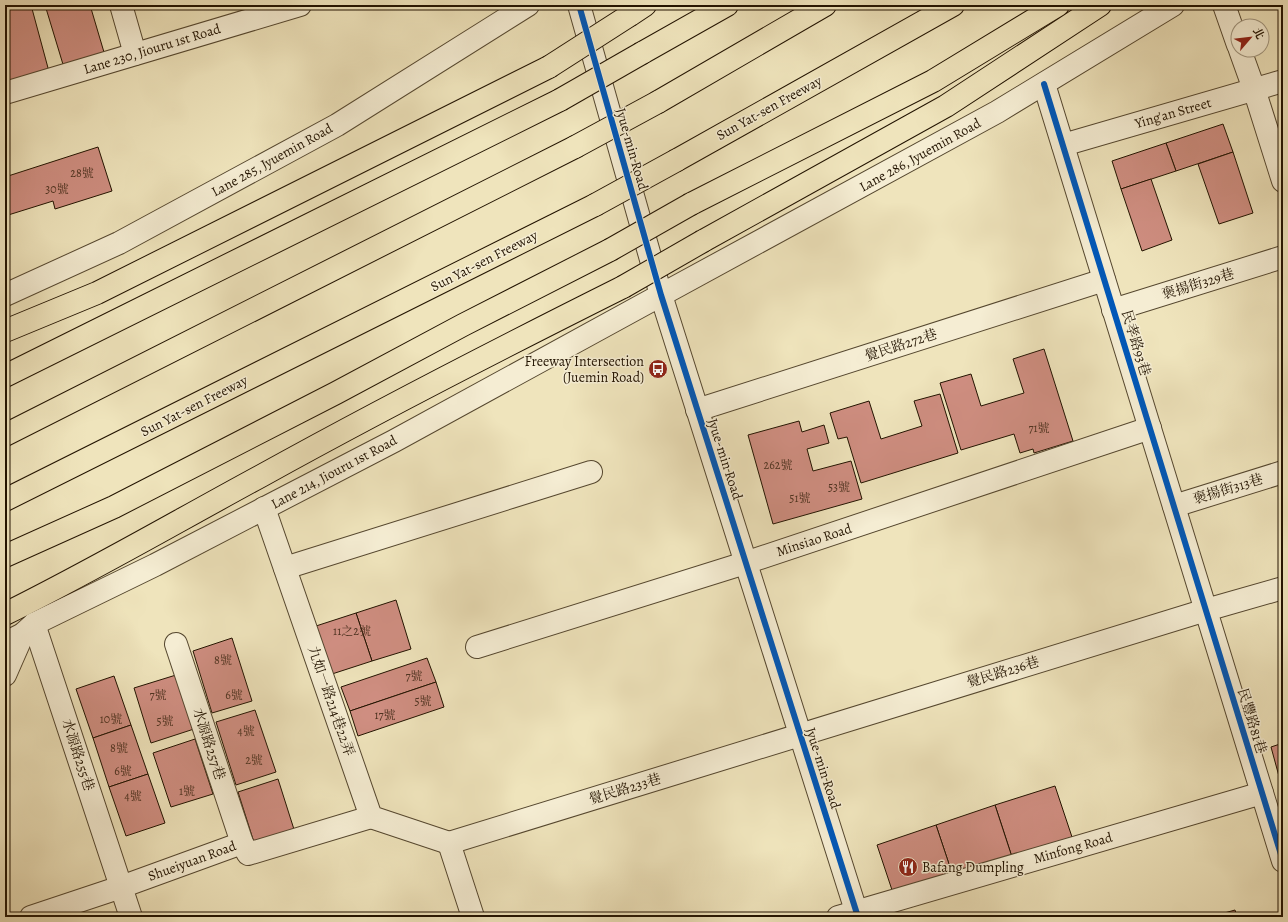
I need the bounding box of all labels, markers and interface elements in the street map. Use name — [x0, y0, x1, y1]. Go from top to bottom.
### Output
north arrow — [1230, 18, 1270, 58]
street label: Lane 230, Jiouru 1st Road — [81, 19, 223, 79]
text: 北 — [1249, 25, 1268, 42]
street label: Sun Yat-sen Freeway — [713, 71, 826, 145]
street label: Ying'an Street — [1132, 93, 1214, 133]
street label: Jyue-min Road — [611, 106, 653, 193]
street label: Lane 286, Jyuemin Road — [856, 113, 985, 196]
street label: Lane 285, Jyuemin Road — [208, 119, 336, 201]
house number: 28號 — [70, 165, 94, 181]
house number: 30號 — [45, 181, 69, 197]
street label: Sun Yat-sen Freeway — [427, 225, 541, 296]
street label: 褒揚街329巷 — [1159, 264, 1237, 304]
street label: 民孝路93巷 — [1117, 308, 1155, 378]
street label: 覺民路272巷 — [862, 324, 940, 366]
place label: Freeway Intersection (Juemin Road) — [525, 352, 644, 387]
bus stop icon: Freeway Intersection (Juemin Road) — [647, 358, 669, 380]
street label: Sun Yat-sen Freeway — [137, 370, 251, 441]
street label: Jyue-min Road — [703, 416, 747, 503]
house number: 71號 — [1028, 420, 1050, 436]
street label: Lane 214, Jiouru 1st Road — [268, 430, 401, 513]
house number: 262號 — [764, 457, 792, 473]
street label: 褒揚街313巷 — [1191, 469, 1265, 509]
house number: 53號 — [828, 479, 850, 495]
house number: 51號 — [789, 490, 811, 506]
street label: Minsiao Road — [774, 519, 855, 561]
house number: 11之2號 — [333, 623, 371, 639]
street label: 九如一路214巷22弄 — [303, 643, 359, 759]
house number: 8號 — [214, 652, 232, 668]
street label: 覺民路236巷 — [964, 652, 1042, 692]
house number: 7號 — [405, 668, 423, 684]
street label: 民豐路81巷 — [1233, 686, 1271, 756]
house number: 7號 — [149, 687, 167, 703]
house number: 6號 — [225, 687, 243, 703]
house number: 5號 — [414, 693, 432, 709]
street label: 水源路257巷 — [188, 706, 230, 782]
house number: 17號 — [374, 707, 396, 723]
house number: 10號 — [100, 711, 122, 727]
house number: 5號 — [156, 713, 174, 729]
street label: 水源路255巷 — [57, 717, 99, 793]
house number: 4號 — [237, 723, 255, 739]
street label: Jyue-min Road — [801, 725, 845, 812]
house number: 8號 — [110, 740, 128, 756]
house number: 2號 — [245, 752, 263, 768]
house number: 6號 — [114, 763, 132, 779]
street label: 覺民路233巷 — [587, 769, 663, 809]
house number: 1號 — [179, 783, 195, 799]
house number: 4號 — [124, 788, 142, 804]
street label: Minfong Road — [1031, 828, 1115, 868]
street label: Shueiyuan Road — [145, 836, 239, 886]
restaurant icon: Bafang Dumpling — [897, 856, 919, 878]
place label: Bafang Dumpling — [922, 858, 1024, 877]

